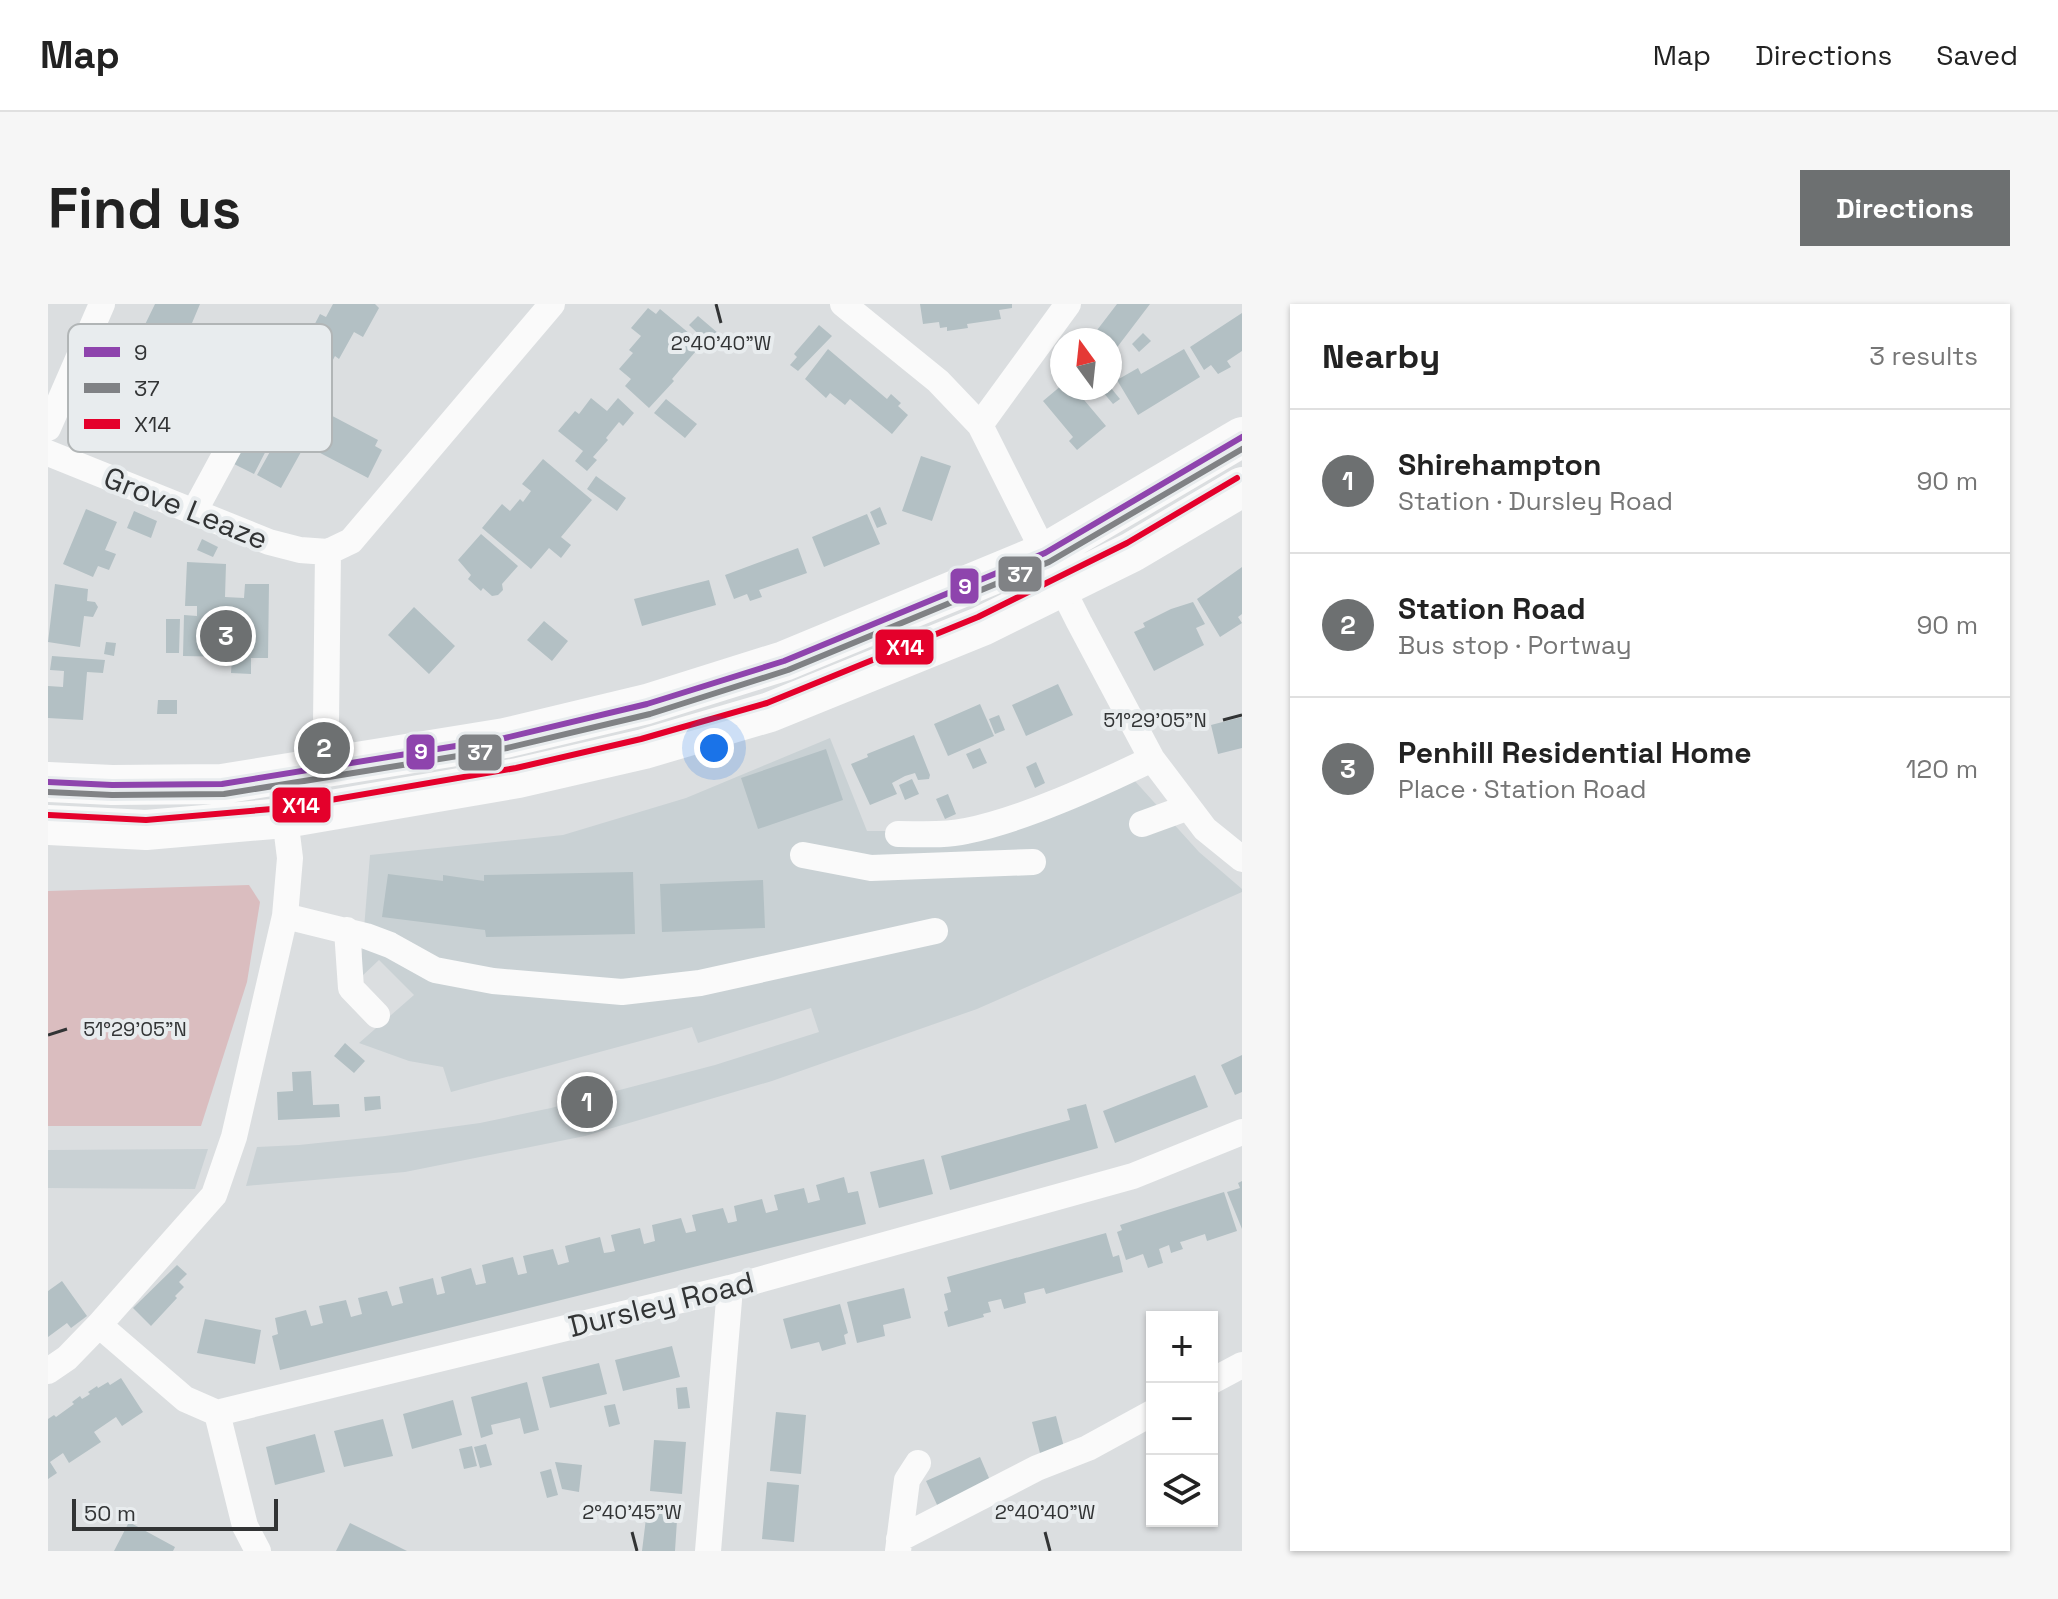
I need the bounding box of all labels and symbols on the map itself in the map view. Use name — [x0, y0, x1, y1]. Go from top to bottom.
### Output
legend — [68, 324, 332, 452]
north arrow — [1050, 328, 1122, 400]
text: 2°40'40"W — [671, 330, 771, 356]
text: 9 — [134, 338, 147, 366]
text: 37 — [134, 374, 160, 402]
text: X14 — [134, 410, 171, 438]
street label: Grove Leaze — [98, 457, 274, 559]
line badge: 37 — [997, 555, 1043, 593]
text: 37 — [1007, 560, 1033, 588]
line badge: 9 — [949, 567, 980, 605]
text: 9 — [958, 572, 972, 600]
pin: 3 — [200, 606, 252, 666]
line badge: X14 — [874, 628, 935, 666]
text: X14 — [886, 633, 924, 661]
text: 51°29'05"N — [1103, 707, 1207, 733]
pin: 2 — [298, 718, 350, 778]
your location — [694, 728, 734, 768]
line badge: 9 — [405, 733, 436, 771]
line badge: 37 — [457, 733, 503, 772]
text: 9 — [414, 737, 428, 765]
text: 37 — [467, 738, 493, 766]
line badge: X14 — [271, 786, 332, 824]
text: X14 — [282, 791, 320, 819]
text: 51°29'05"N — [83, 1016, 187, 1042]
pin: 1 — [561, 1072, 613, 1132]
street label: Dursley Road — [564, 1262, 758, 1346]
scale bar — [72, 1495, 278, 1531]
text: 2°40'45"W — [582, 1499, 682, 1525]
text: 2°40'40"W — [995, 1499, 1095, 1525]

